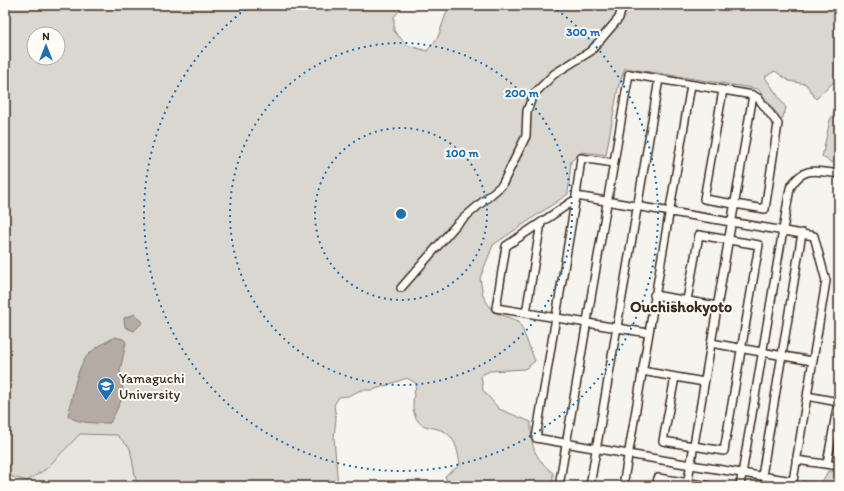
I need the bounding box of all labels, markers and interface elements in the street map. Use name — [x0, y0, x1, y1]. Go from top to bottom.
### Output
text: 300 m — [566, 25, 601, 39]
north arrow — [26, 26, 66, 66]
text: N — [42, 30, 50, 43]
text: 200 m — [505, 86, 540, 100]
text: 100 m — [445, 146, 479, 160]
centre of rings — [394, 207, 408, 221]
district label: Ouchishokyoto — [630, 297, 732, 317]
place label: Yamaguchi University — [119, 370, 185, 403]
school or university icon: Yamaguchi University — [96, 376, 116, 401]

